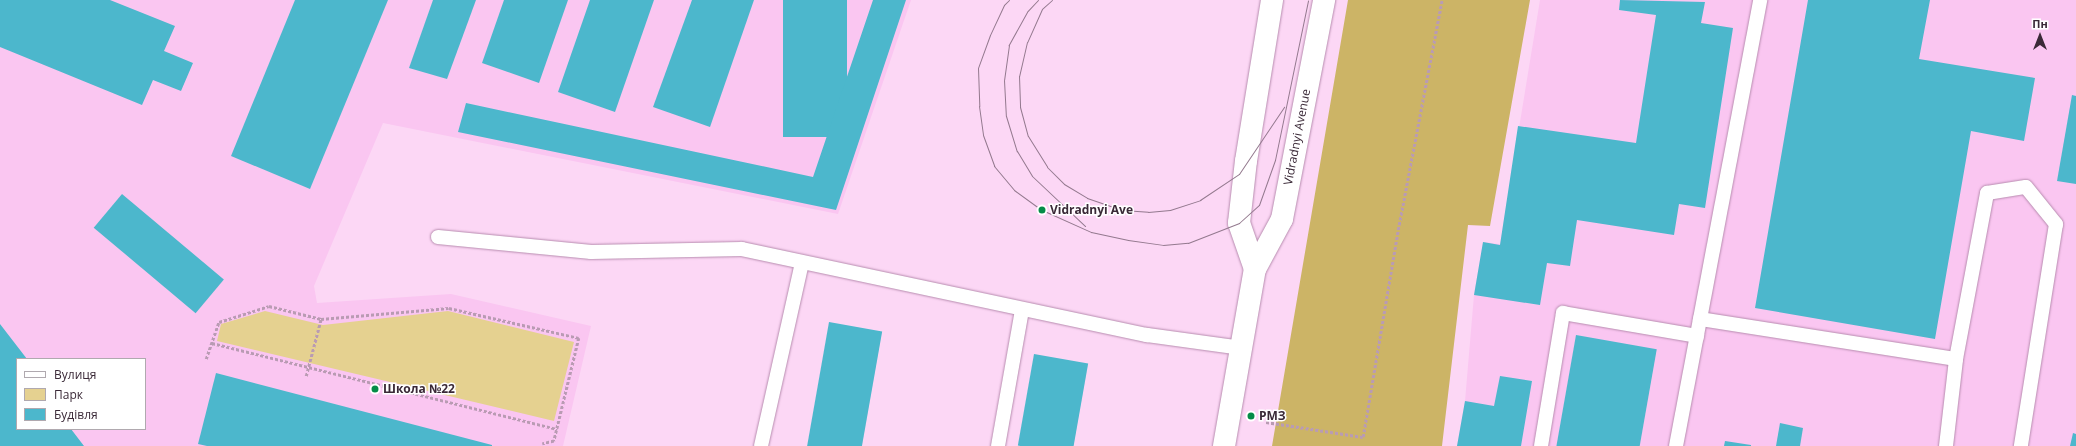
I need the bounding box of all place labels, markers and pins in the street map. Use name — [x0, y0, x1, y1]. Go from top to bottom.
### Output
place label: Vidradnyi Ave — [1050, 203, 1133, 217]
marker: Vidradnyi Ave — [1037, 205, 1047, 215]
place label: Школа №22 — [383, 382, 455, 396]
marker: Школа №22 — [370, 384, 380, 394]
place label: РМЗ — [1259, 409, 1286, 423]
marker: РМЗ — [1246, 411, 1256, 421]

